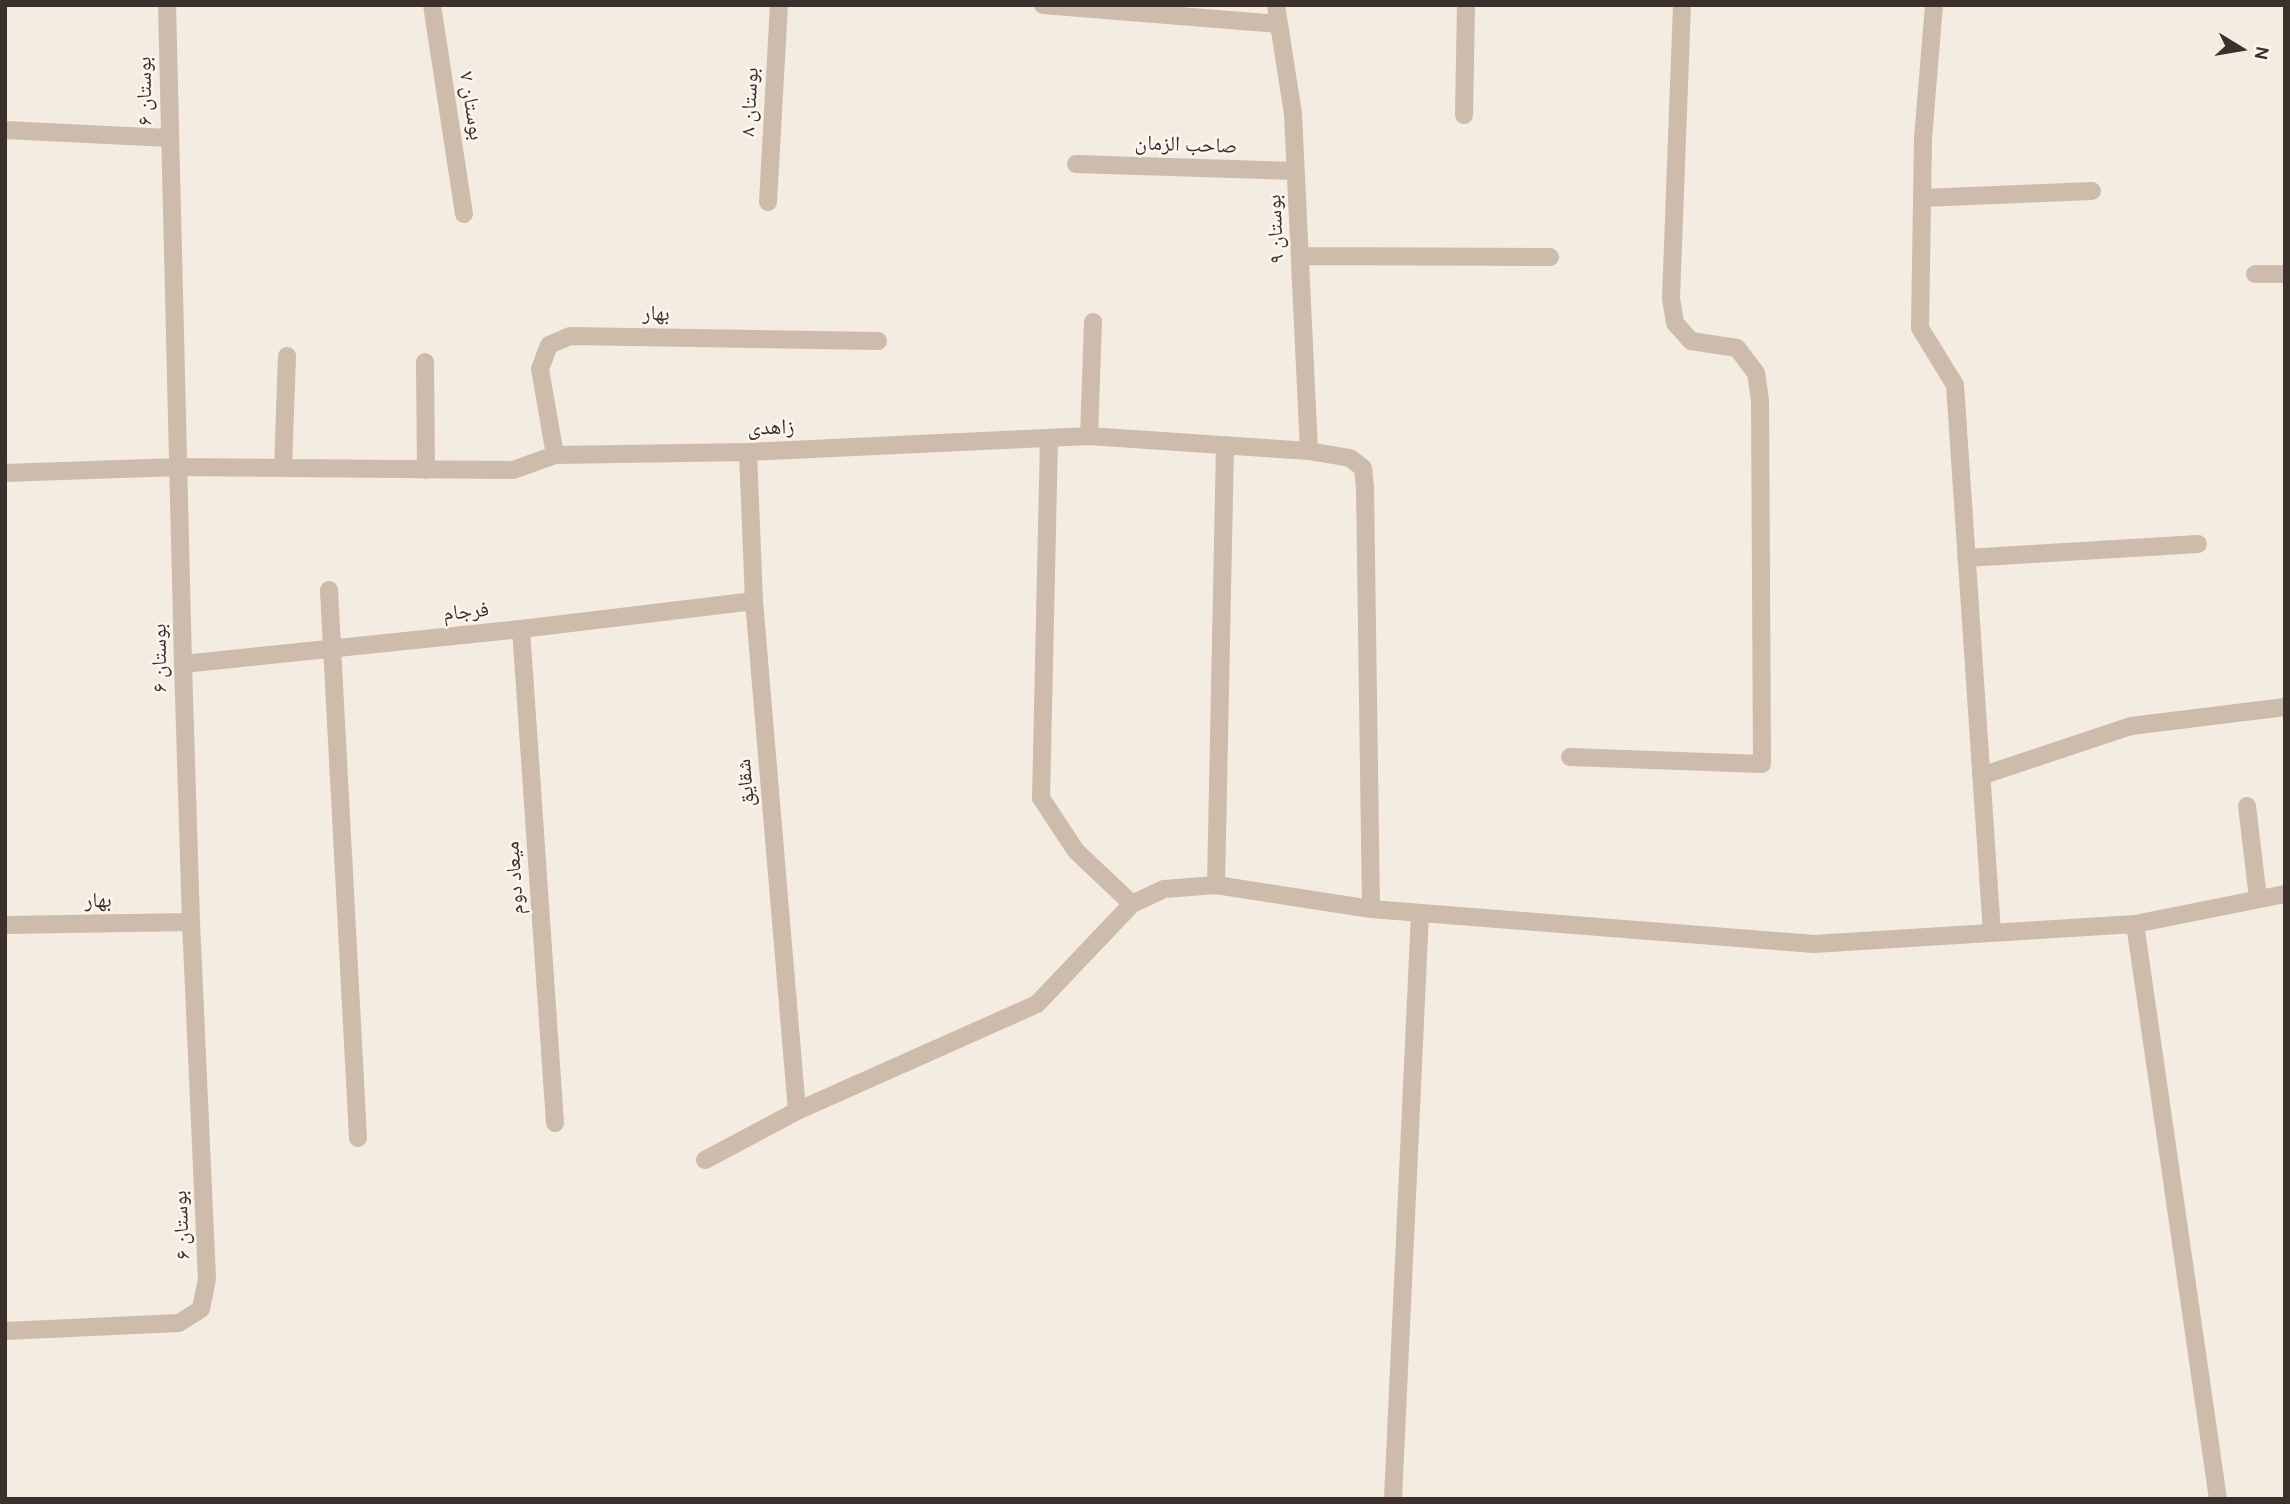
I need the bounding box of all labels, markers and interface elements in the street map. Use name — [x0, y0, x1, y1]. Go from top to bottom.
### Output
north arrow — [2206, 14, 2276, 84]
text: N — [2250, 44, 2274, 62]
street label: بوستان ۶ — [132, 56, 158, 126]
street label: بوستان ۸ — [736, 67, 764, 137]
street label: بوستان ۷ — [453, 70, 489, 142]
street label: صاحب الزمان — [1134, 131, 1238, 159]
street label: بوستان ۹ — [1262, 194, 1290, 264]
street label: بهار — [642, 301, 670, 327]
street label: زاهدی — [747, 415, 795, 441]
street label: فرجام — [442, 597, 490, 627]
street label: بوستان ۶ — [147, 623, 173, 693]
street label: شقایق — [731, 758, 761, 808]
street label: میعاد دوم — [500, 840, 530, 916]
street label: بهار — [84, 888, 112, 914]
street label: بوستان ۶ — [168, 1190, 196, 1260]

